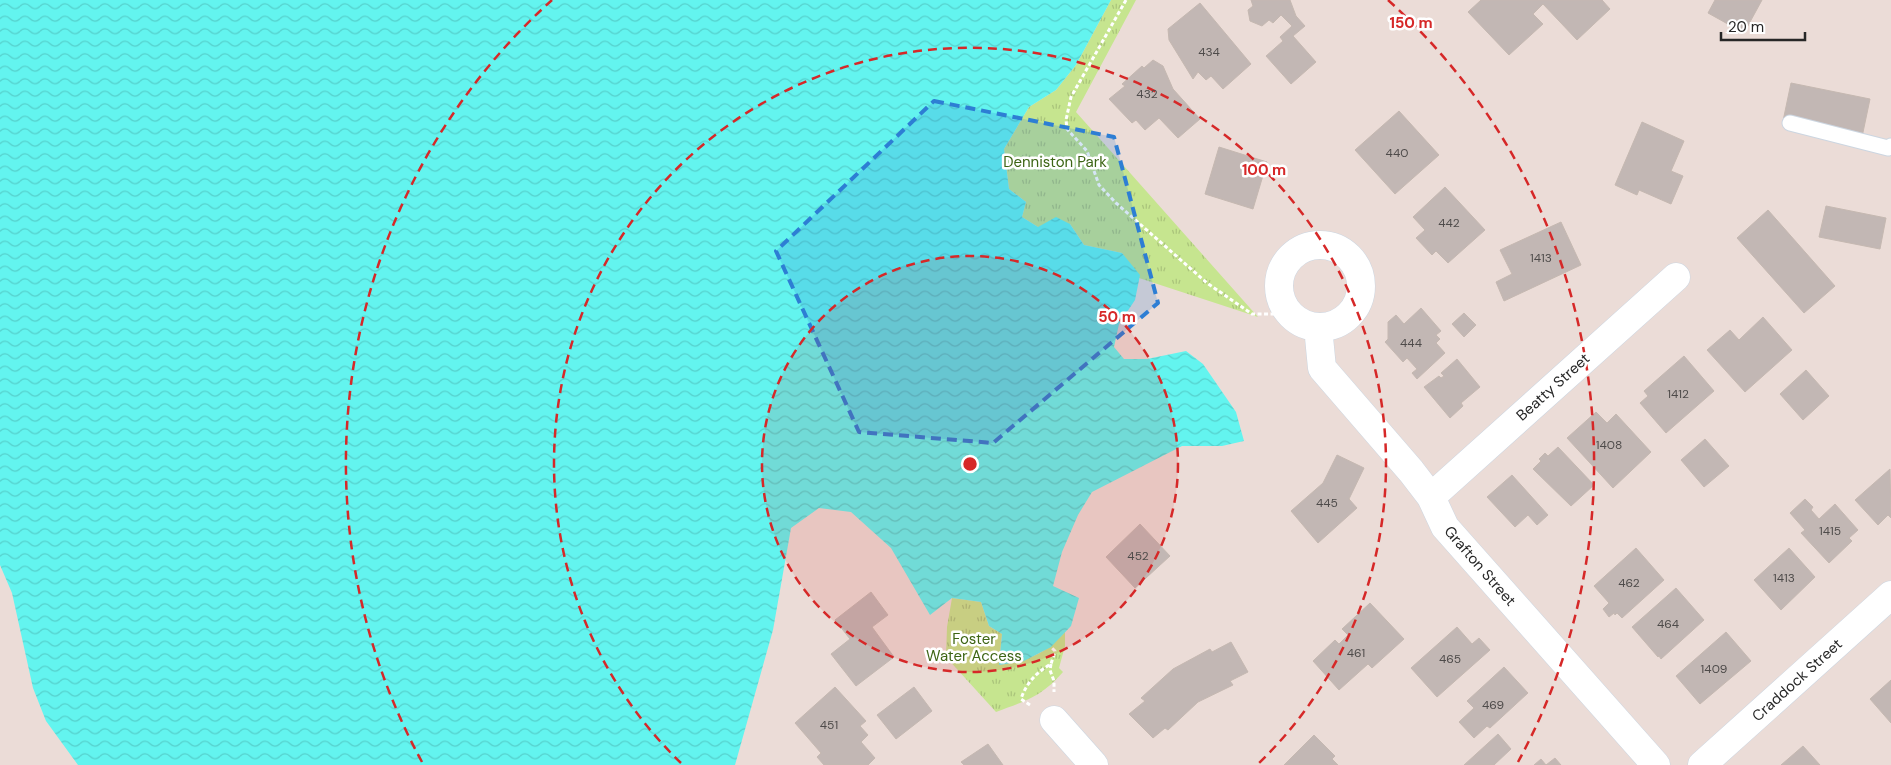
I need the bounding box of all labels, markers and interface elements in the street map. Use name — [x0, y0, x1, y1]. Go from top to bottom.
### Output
scale bar — [1721, 10, 1805, 42]
text: 150 m — [1390, 13, 1433, 33]
text: 20 m — [1728, 17, 1764, 37]
house number: 434 — [1198, 44, 1220, 60]
house number: 432 — [1136, 86, 1158, 102]
house number: 440 — [1386, 145, 1408, 161]
park label: Denniston Park — [1003, 152, 1107, 172]
text: 100 m — [1242, 160, 1286, 180]
house number: 442 — [1438, 215, 1460, 231]
house number: 1413 — [1530, 250, 1552, 266]
text: 50 m — [1098, 307, 1136, 327]
house number: 444 — [1400, 335, 1422, 351]
street label: Beatty Street — [1512, 349, 1594, 425]
house number: 1412 — [1667, 386, 1689, 402]
house number: 1408 — [1596, 437, 1622, 453]
centre of rings — [961, 455, 979, 473]
house number: 445 — [1316, 495, 1338, 511]
street label: Grafton Street — [1440, 522, 1520, 610]
house number: 1415 — [1819, 523, 1841, 539]
house number: 452 — [1127, 548, 1149, 564]
house number: 1413 — [1773, 570, 1795, 586]
house number: 462 — [1618, 575, 1640, 591]
house number: 464 — [1657, 616, 1679, 632]
park label: Foster Water Access — [926, 629, 1022, 666]
street label: Craddock Street — [1748, 634, 1846, 726]
house number: 461 — [1347, 645, 1365, 661]
house number: 465 — [1439, 651, 1461, 667]
house number: 1409 — [1701, 661, 1727, 677]
house number: 469 — [1482, 697, 1504, 713]
house number: 451 — [820, 717, 838, 733]

